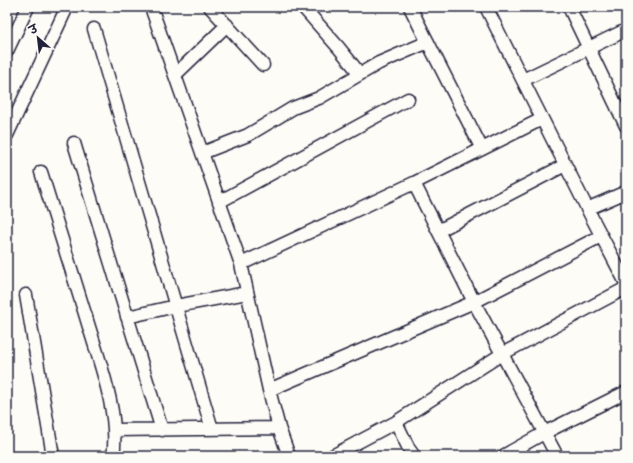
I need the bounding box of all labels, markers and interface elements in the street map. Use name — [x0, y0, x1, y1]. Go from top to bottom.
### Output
north arrow — [18, 18, 58, 58]
text: उ — [26, 20, 41, 38]

